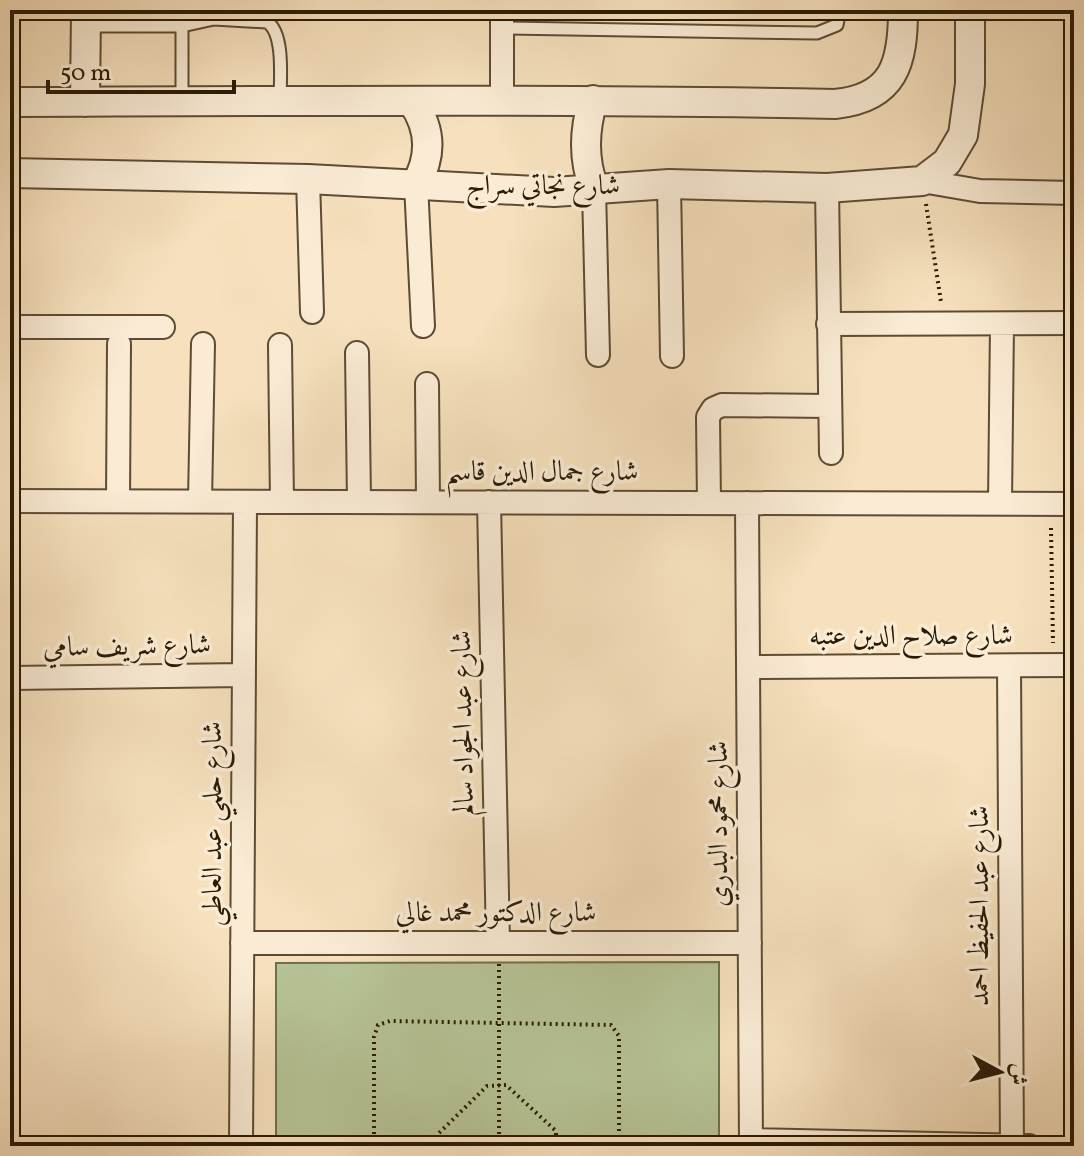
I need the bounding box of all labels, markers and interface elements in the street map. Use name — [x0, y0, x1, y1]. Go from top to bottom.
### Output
scale bar — [48, 44, 234, 94]
text: 50 m — [60, 57, 112, 91]
street label: شارع نجاتي سراج — [466, 167, 620, 210]
street label: شارع جمال الدين قاسم — [446, 453, 638, 498]
street label: شارع صلاح الدين عتبه — [809, 617, 1013, 660]
street label: شارع شريف سامي — [43, 626, 211, 670]
street label: شارع عبد الجواد سالم — [443, 630, 488, 816]
street label: شارع حلمي عبد العاطي — [194, 721, 238, 927]
street label: شارع محمود البدري — [700, 741, 741, 907]
street label: شارع عبد الحفيظ احمد — [961, 806, 1002, 1006]
street label: شارع الدكتور محمد غالي — [396, 894, 596, 935]
north arrow — [960, 1032, 1040, 1112]
text: ش — [1001, 1061, 1034, 1087]

